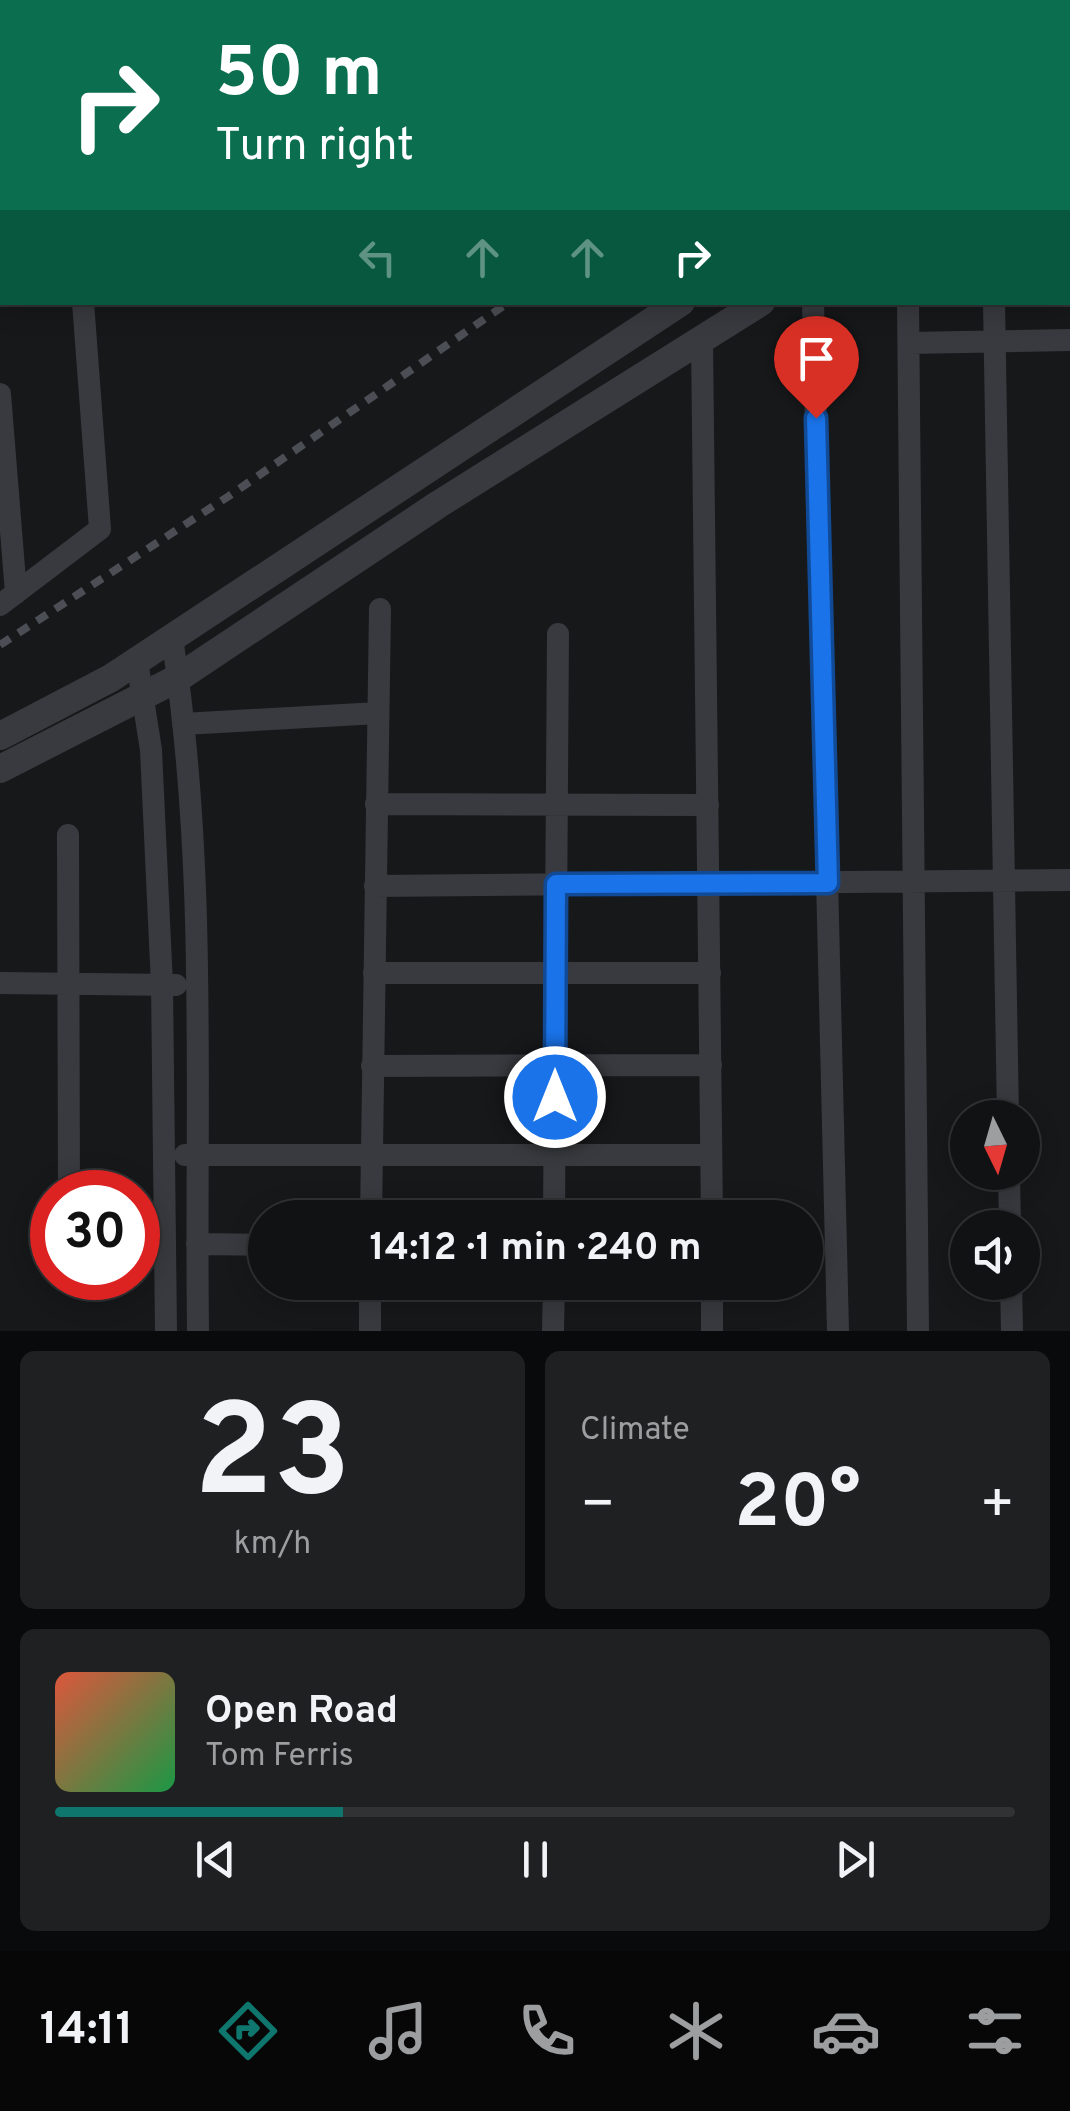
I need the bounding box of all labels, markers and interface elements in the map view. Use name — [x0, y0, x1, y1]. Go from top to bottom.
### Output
text: 50 m — [215, 32, 382, 121]
icon: right — [50, 40, 180, 170]
text: Turn right — [215, 119, 414, 176]
icon: left — [350, 230, 405, 285]
icon: ahead — [455, 230, 510, 285]
icon: ahead — [560, 230, 615, 285]
icon: right — [665, 230, 720, 285]
pin — [774, 316, 859, 419]
icon: arrive — [789, 331, 844, 386]
position arrow — [503, 1045, 607, 1149]
north arrow — [950, 1100, 1040, 1190]
map controls — [950, 1100, 1040, 1300]
speed limit sign: 30 — [30, 1170, 160, 1300]
button: sound — [950, 1210, 1040, 1300]
text: 14:12 · 1 min · 240 m — [369, 1225, 702, 1274]
text: 23 — [194, 1377, 351, 1542]
text: Climate — [580, 1411, 690, 1451]
text: 20° — [734, 1459, 861, 1554]
text: − — [580, 1472, 615, 1542]
text: + — [980, 1472, 1015, 1542]
text: km/h — [234, 1525, 311, 1565]
text: Open Road — [205, 1688, 398, 1737]
text: Tom Ferris — [205, 1737, 354, 1777]
icon: previous — [188, 1832, 243, 1887]
icon: pause — [508, 1832, 563, 1887]
icon: next — [828, 1832, 883, 1887]
icon: directions — [213, 1996, 283, 2066]
icon: music — [363, 1996, 433, 2066]
icon: phone — [512, 1996, 582, 2066]
icon: climate — [661, 1996, 731, 2066]
icon: car — [811, 1996, 881, 2066]
icon: filters — [960, 1996, 1030, 2066]
text: 14:11 — [40, 2003, 134, 2060]

